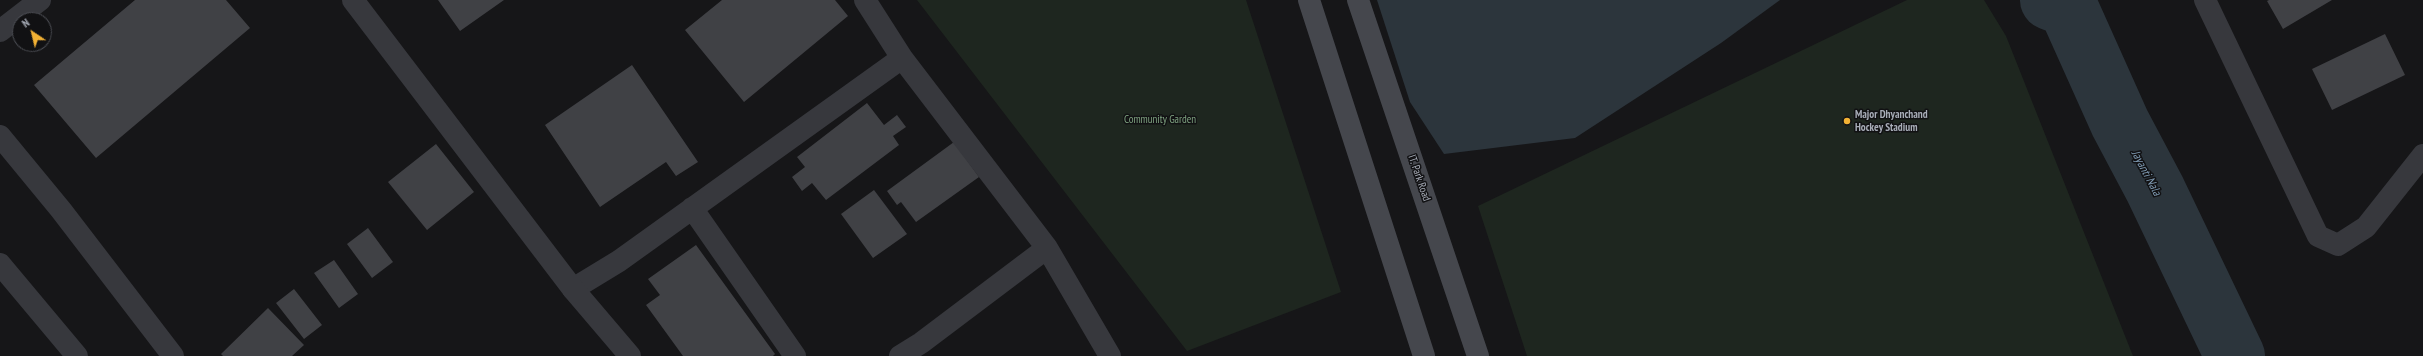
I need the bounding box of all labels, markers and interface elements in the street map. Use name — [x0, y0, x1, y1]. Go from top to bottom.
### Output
north arrow — [12, 12, 52, 52]
text: N — [19, 16, 32, 30]
place label: Major Dhyanchand Hockey Stadium — [1855, 108, 1928, 134]
park label: Community Garden — [1124, 113, 1196, 127]
marker: Major Dhyanchand Hockey Stadium — [1842, 116, 1852, 126]
water label: Jayanti Nala — [2128, 148, 2164, 198]
street label: IT. Park Road — [1405, 153, 1433, 203]

